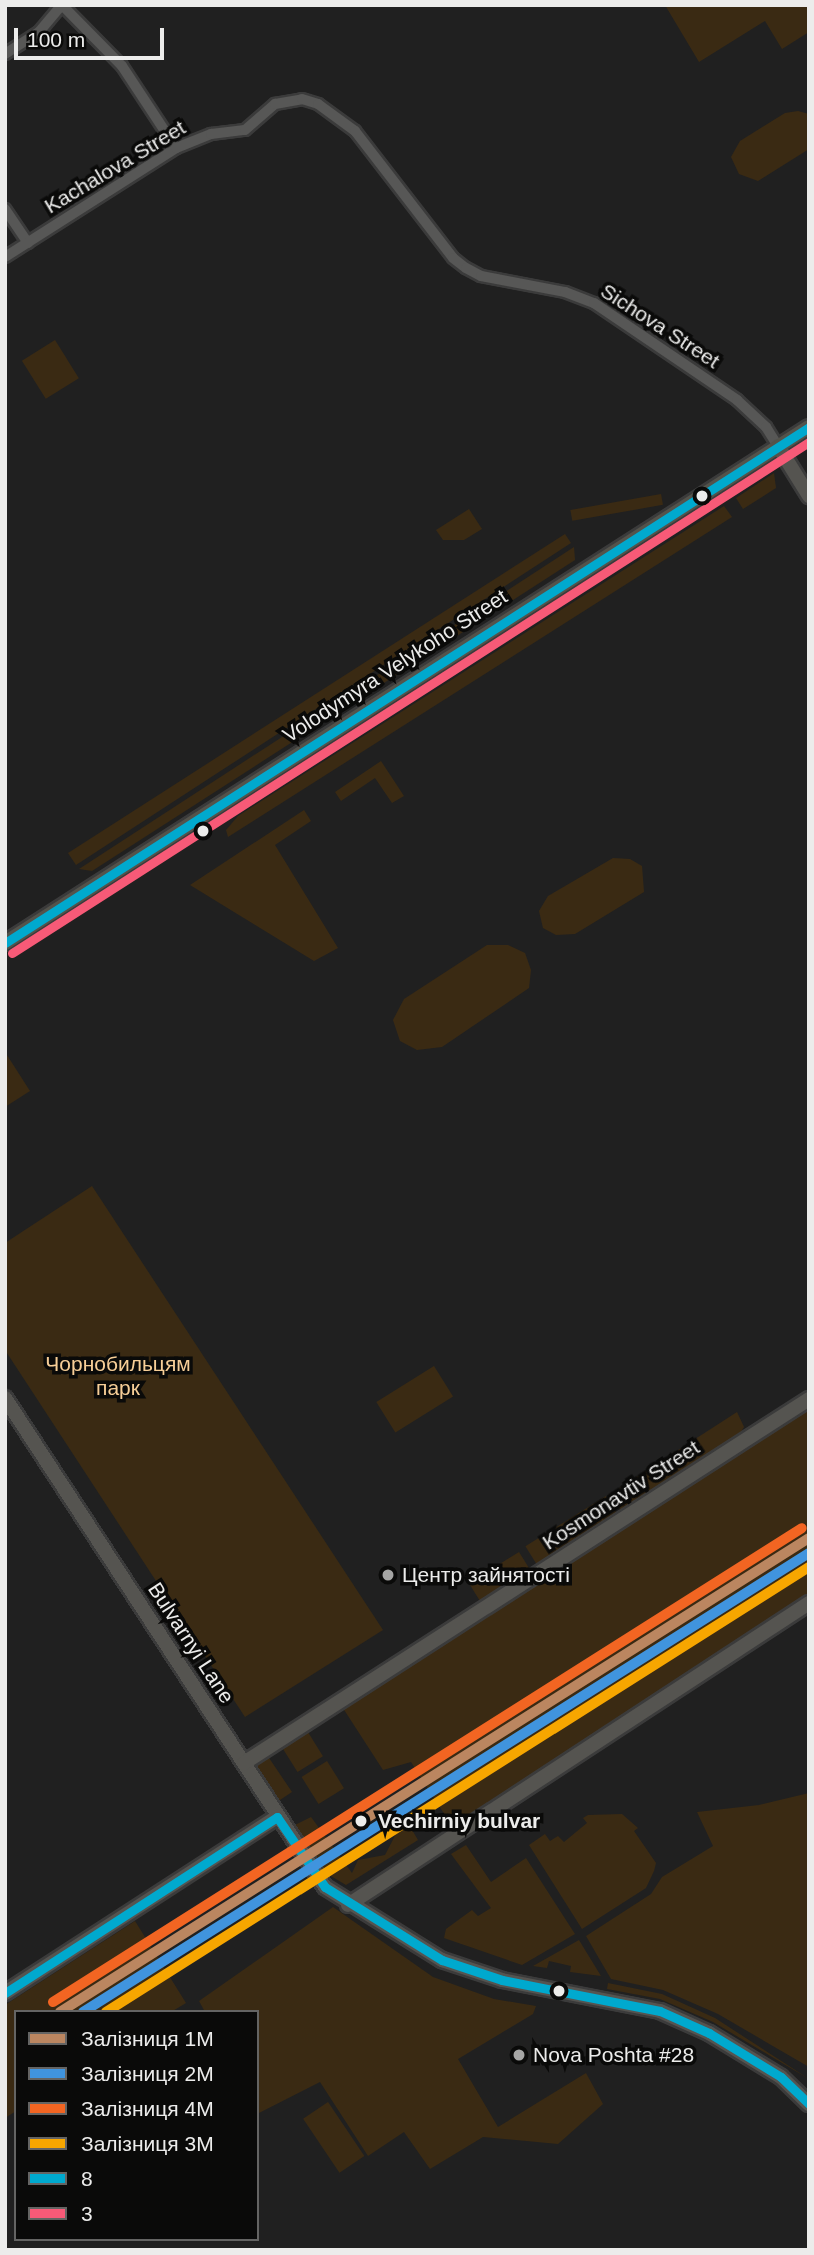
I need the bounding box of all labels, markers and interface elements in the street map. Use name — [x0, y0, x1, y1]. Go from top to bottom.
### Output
scale bar — [18, 14, 168, 58]
text: 100 m — [27, 28, 85, 51]
street label: Kachalova Street — [40, 115, 190, 219]
street label: Sichova Street — [596, 278, 724, 374]
unlabelled marker — [695, 489, 709, 503]
street label: Volodymyra Velykoho Street — [278, 584, 512, 748]
unlabelled marker — [196, 824, 210, 838]
park label: Чорнобильцям парк — [45, 1351, 191, 1401]
street label: Kosmonavtiv Street — [538, 1435, 704, 1555]
place label: Центр зайнятості — [402, 1562, 570, 1588]
marker: Центр зайнятості — [380, 1567, 396, 1583]
street label: Bulvarnyi Lane — [143, 1578, 239, 1708]
place label: Vechirniy bulvar — [378, 1808, 540, 1834]
marker: Vechirniy bulvar — [350, 1810, 372, 1832]
unlabelled marker — [552, 1984, 566, 1998]
legend — [14, 2010, 259, 2241]
text: Залізниця 1М — [81, 2027, 214, 2050]
place label: Nova Poshta #28 — [533, 2042, 694, 2068]
marker: Nova Poshta #28 — [511, 2047, 527, 2063]
text: Залізниця 2М — [81, 2062, 214, 2085]
text: Залізниця 4М — [81, 2097, 214, 2120]
text: Залізниця 3М — [81, 2132, 214, 2155]
text: 8 — [81, 2167, 93, 2190]
text: 3 — [81, 2202, 93, 2225]

